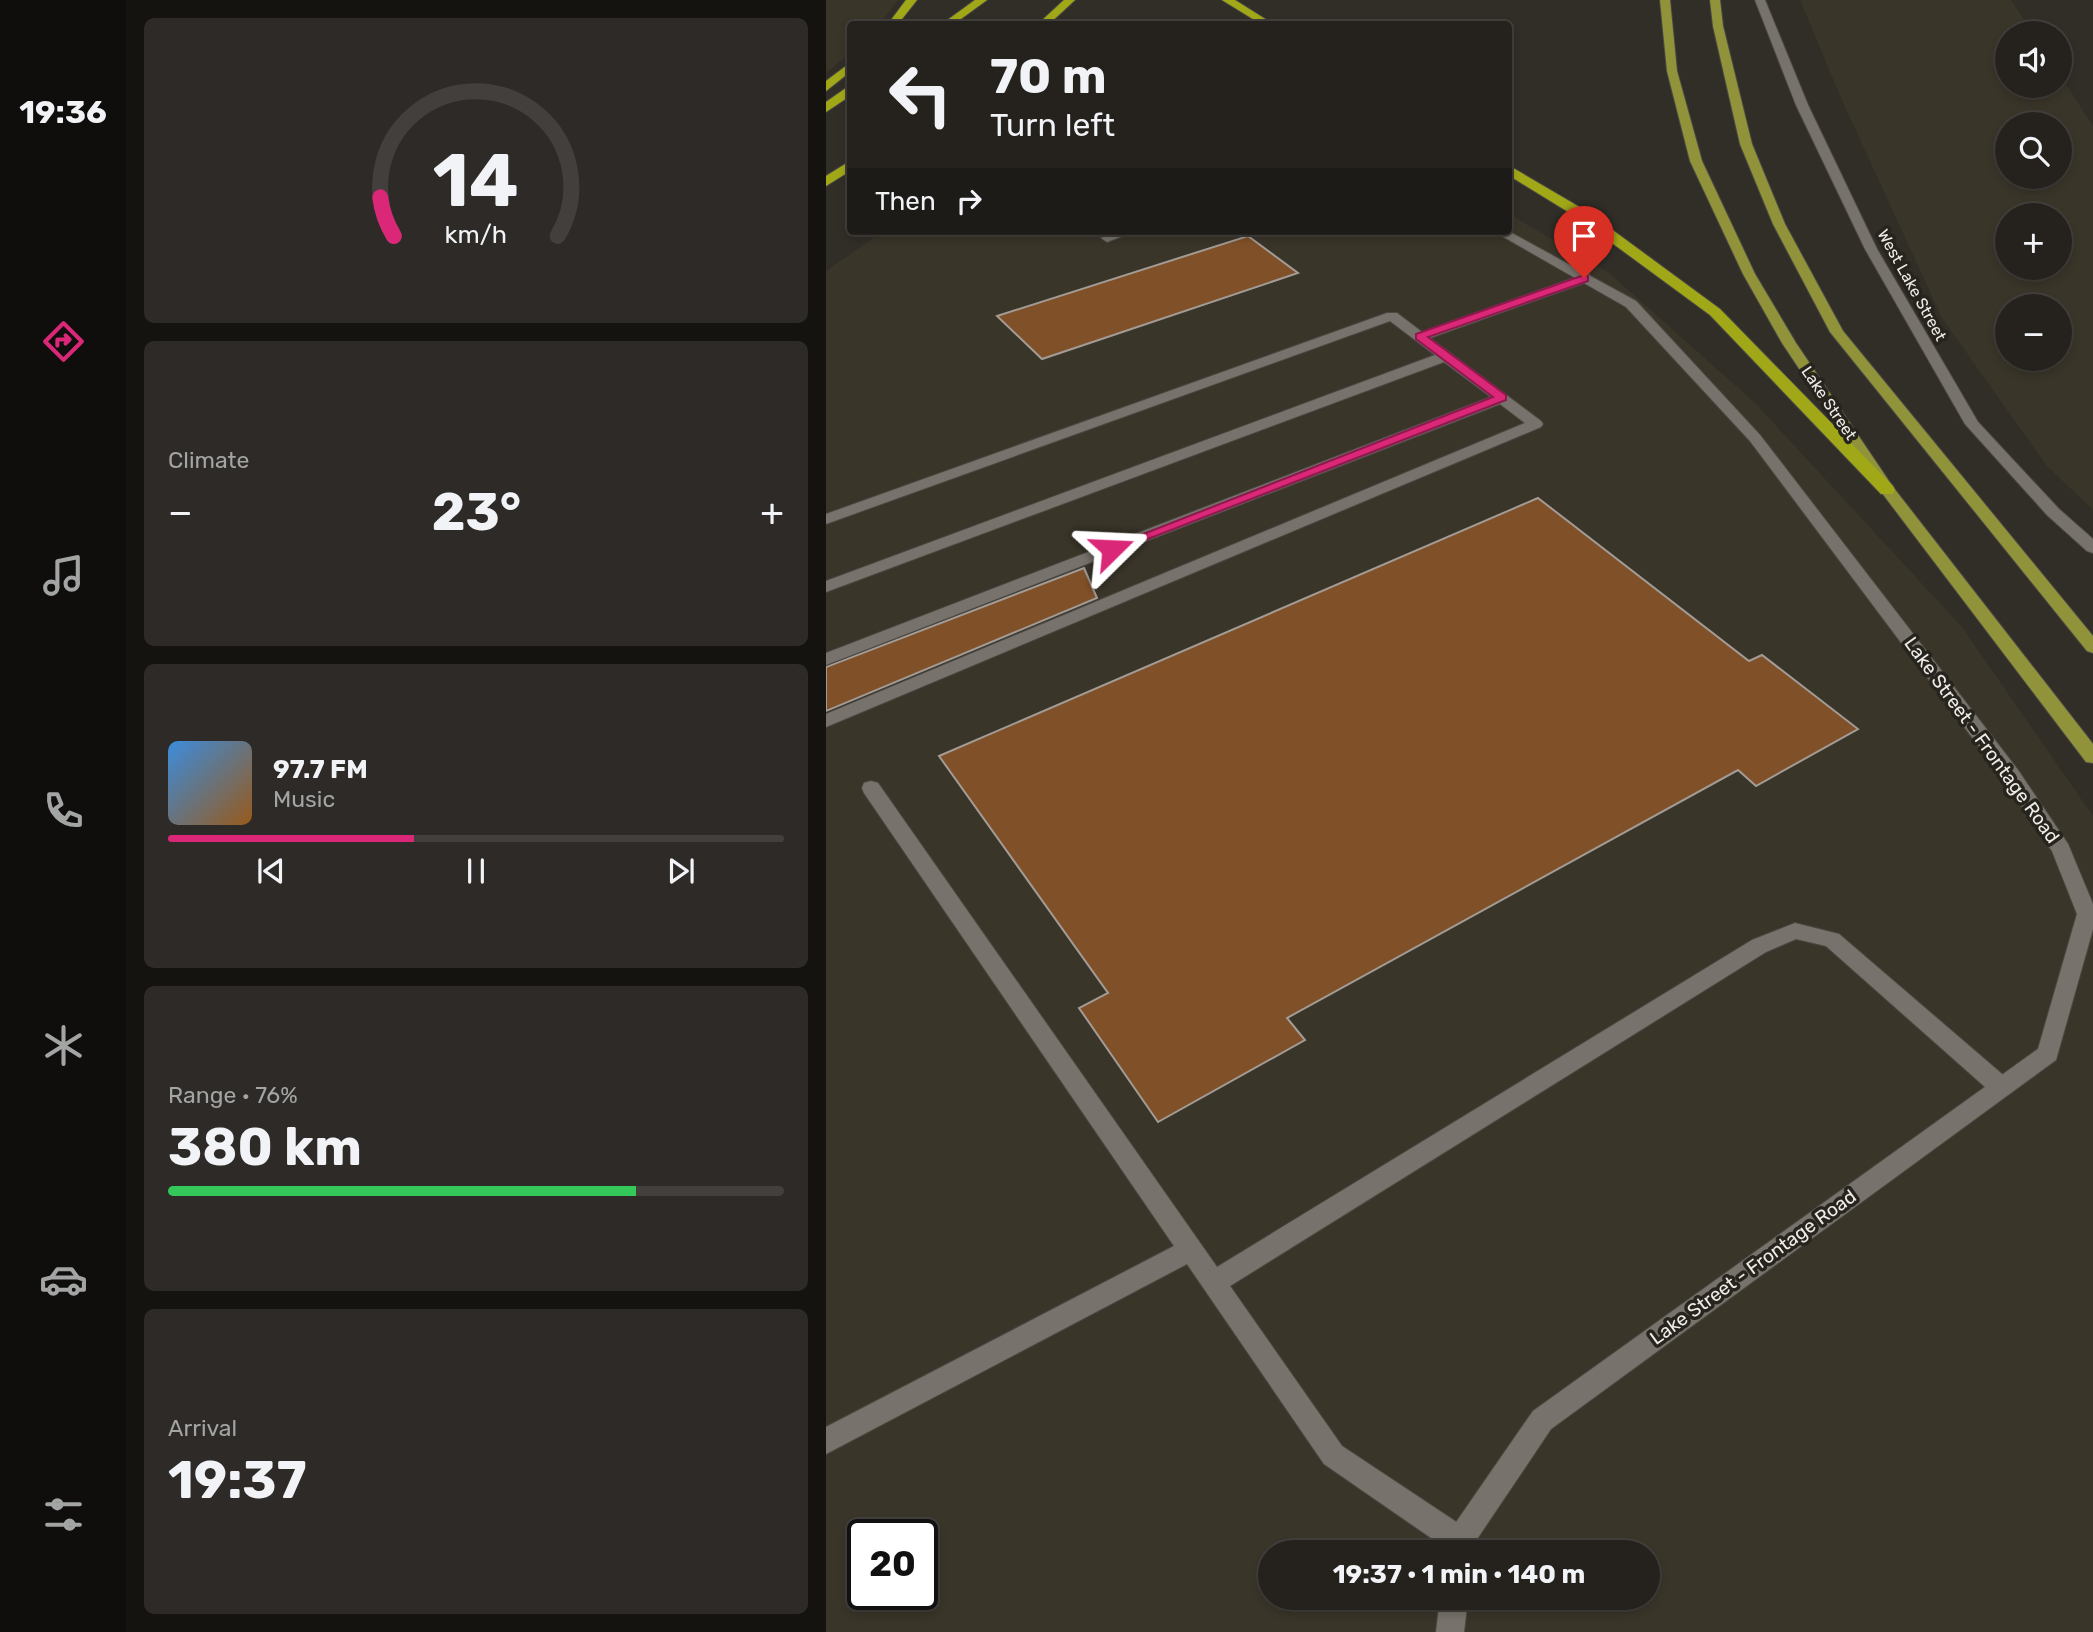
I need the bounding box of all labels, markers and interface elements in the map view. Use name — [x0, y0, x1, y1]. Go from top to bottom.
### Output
map controls — [1995, 21, 2072, 371]
button: sound — [1995, 21, 2072, 98]
text: 70 m — [990, 47, 1107, 105]
icon: left — [875, 49, 966, 140]
text: 19:36 — [19, 93, 107, 131]
text: Turn left — [990, 106, 1115, 144]
button: search — [1995, 112, 2072, 189]
text: 14 — [433, 139, 519, 225]
icon: right — [950, 182, 988, 220]
text: Then — [875, 186, 936, 217]
button: + — [1995, 203, 2072, 280]
pin — [1554, 206, 1614, 278]
icon: arrive — [1565, 217, 1603, 255]
text: km/h — [445, 220, 507, 249]
street label: West Lake Street — [1873, 226, 1951, 344]
button: − — [1995, 294, 2072, 371]
icon: directions — [39, 317, 88, 366]
street label: Lake Street — [1797, 363, 1861, 443]
text: Climate — [168, 446, 249, 474]
text: 23° — [432, 481, 521, 543]
text: − — [168, 489, 193, 535]
text: + — [760, 489, 784, 535]
position arrow — [1075, 512, 1149, 586]
icon: music — [39, 551, 88, 600]
street label: Lake Street - Frontage Road — [1900, 633, 2064, 847]
text: 97.7 FM — [273, 754, 368, 785]
text: Music — [273, 785, 335, 813]
icon: phone — [39, 786, 88, 835]
icon: previous — [252, 852, 290, 890]
icon: pause — [457, 852, 495, 890]
icon: next — [662, 852, 700, 890]
icon: climate — [39, 1021, 88, 1070]
text: Range · 76% — [168, 1081, 298, 1109]
text: 380 km — [168, 1116, 362, 1178]
street label: Lake Street - Frontage Road — [1646, 1185, 1860, 1349]
icon: car — [39, 1255, 88, 1304]
text: Arrival — [168, 1414, 237, 1442]
text: 19:37 — [168, 1449, 306, 1511]
icon: filters — [39, 1490, 88, 1539]
speed limit sign: 20 — [847, 1519, 938, 1610]
text: 19:37 · 1 min · 140 m — [1333, 1559, 1585, 1590]

